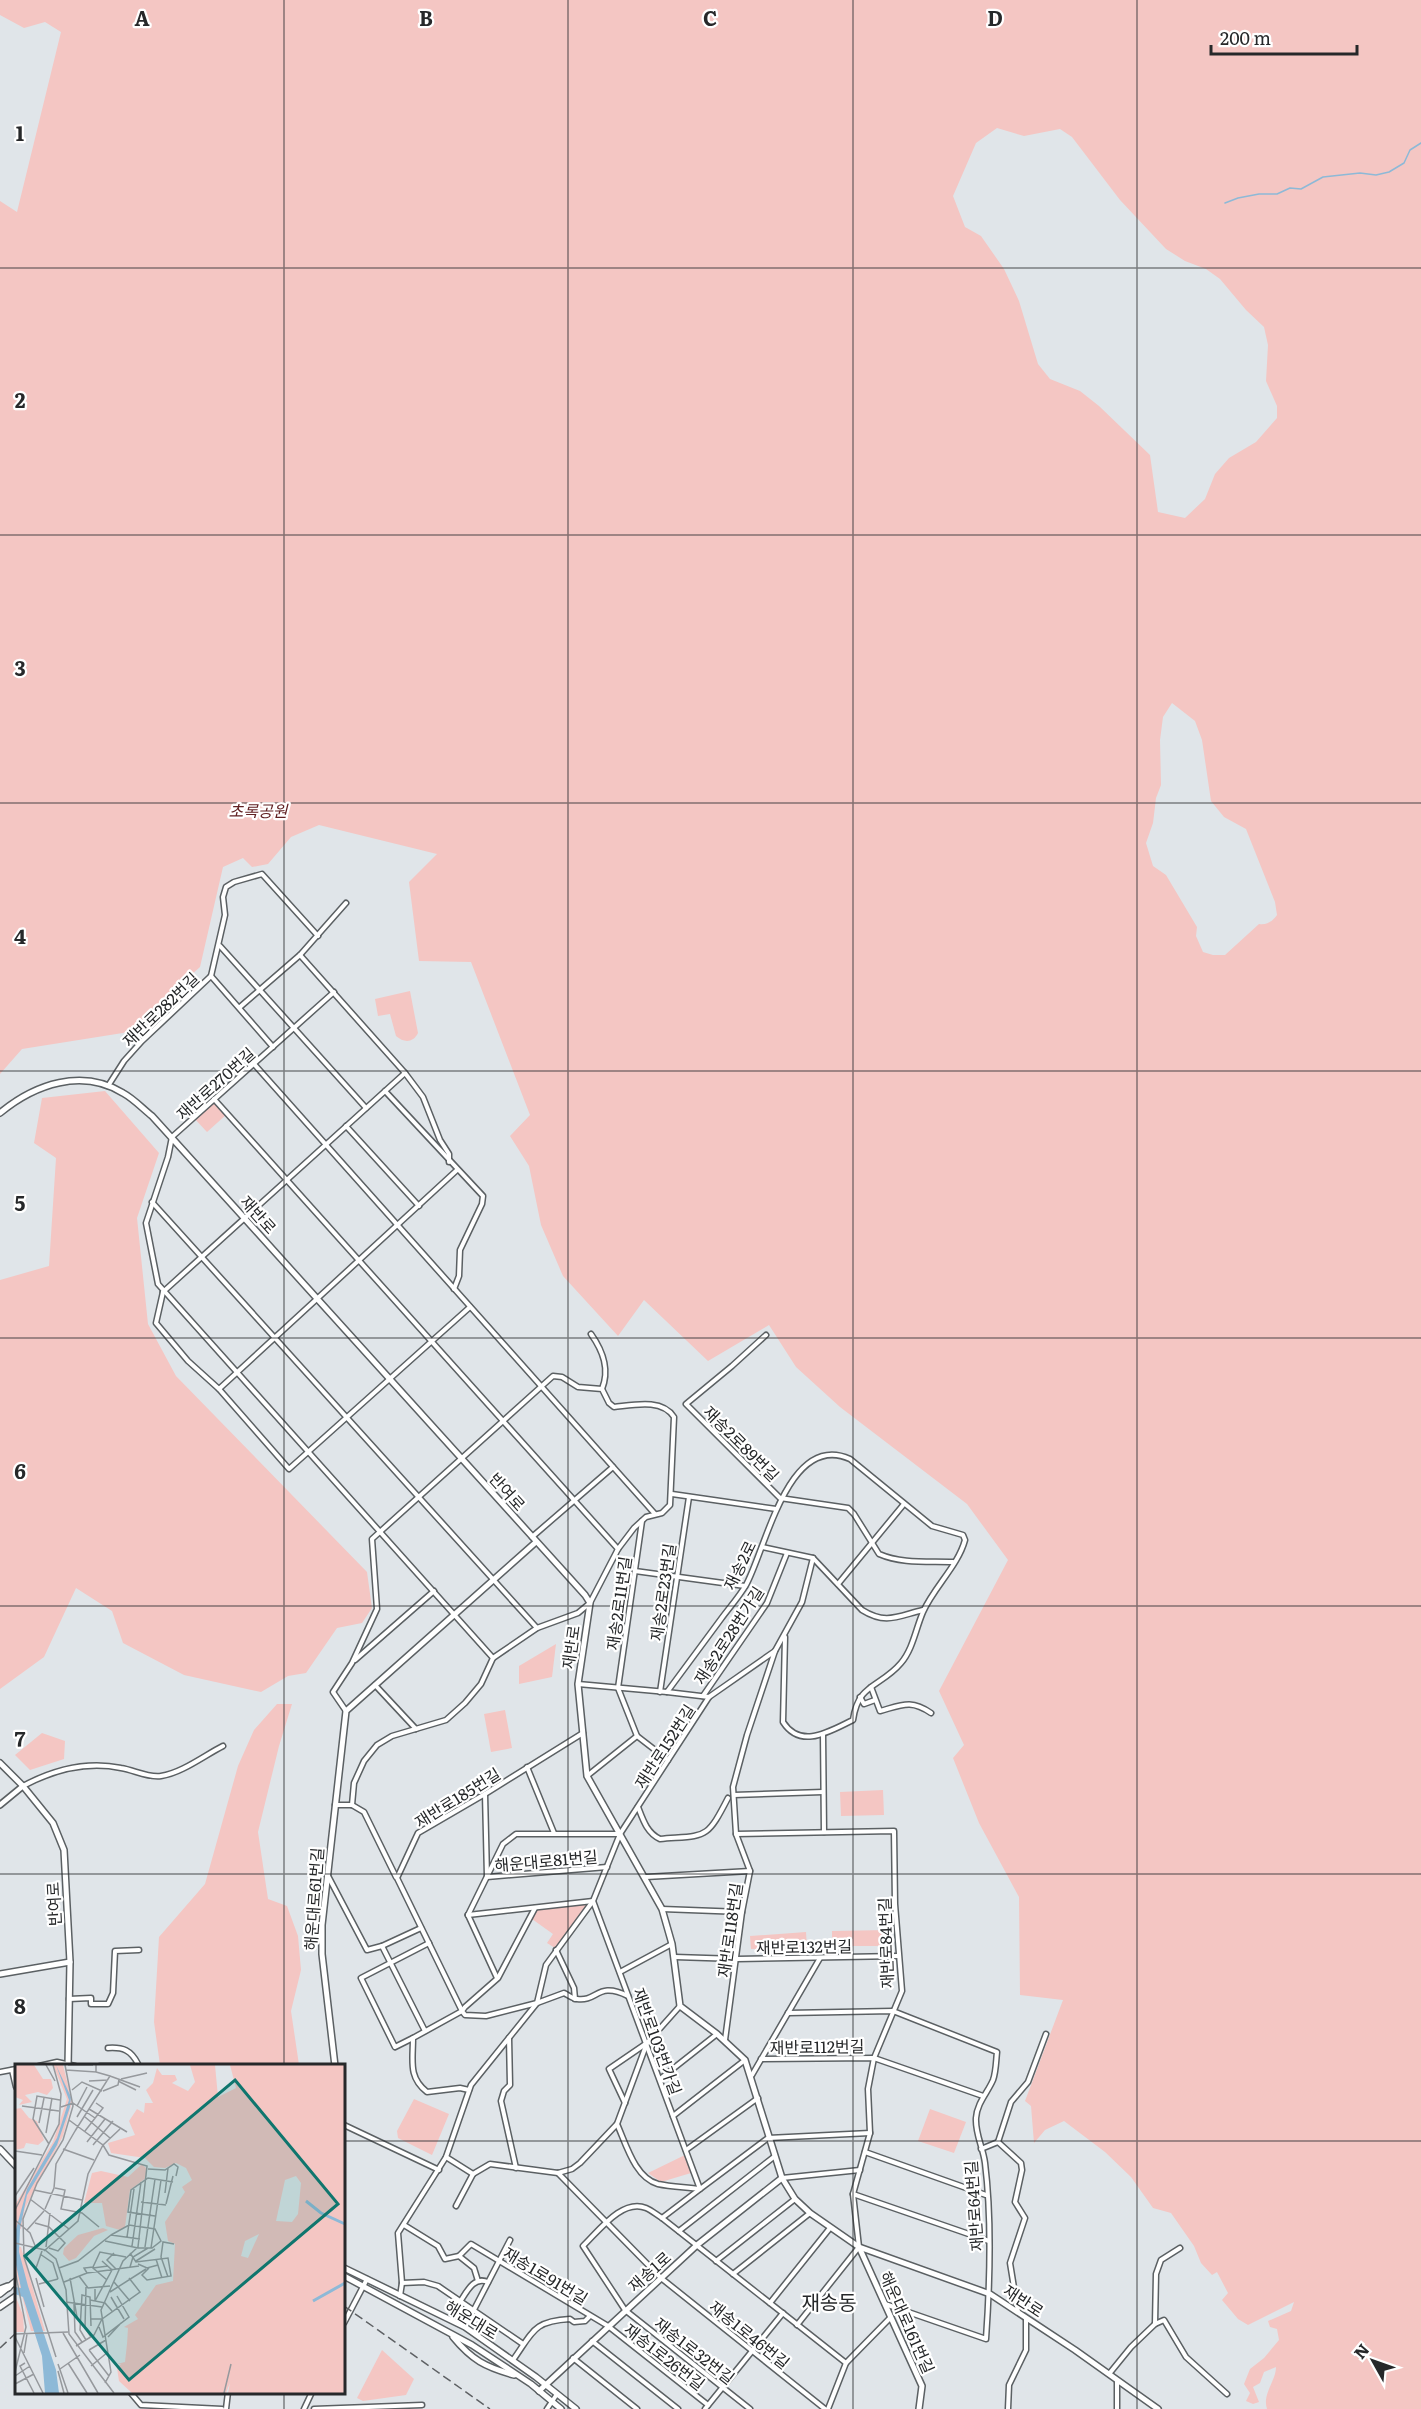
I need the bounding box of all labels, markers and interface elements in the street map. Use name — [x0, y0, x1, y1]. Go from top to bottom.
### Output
text: A — [134, 2, 150, 32]
text: B — [419, 2, 433, 32]
text: C — [703, 2, 717, 32]
text: D — [987, 2, 1003, 32]
scale bar — [1211, 18, 1356, 56]
text: 200 m — [1220, 24, 1271, 51]
text: 1 — [16, 117, 24, 147]
text: 2 — [15, 384, 26, 414]
text: 3 — [14, 652, 26, 682]
park label: 초록공원 — [229, 798, 289, 822]
text: 4 — [14, 920, 26, 950]
street label: 재반로282번길 — [116, 966, 204, 1052]
street label: 재반로270번길 — [170, 1041, 260, 1125]
text: 5 — [15, 1187, 26, 1217]
street label: 재반로 — [235, 1190, 283, 1239]
street label: 재송2로89번길 — [699, 1400, 785, 1486]
text: 6 — [14, 1455, 26, 1485]
street label: 반여로 — [484, 1467, 532, 1516]
street label: 재송2로 — [717, 1536, 761, 1594]
street label: 재송2로23번길 — [643, 1542, 681, 1642]
street label: 재송2로11번길 — [600, 1554, 636, 1652]
street label: 재송2로28번가길 — [687, 1581, 769, 1689]
street label: 재반로 — [555, 1623, 585, 1671]
street label: 재반로152번길 — [628, 1699, 700, 1793]
text: 7 — [15, 1723, 26, 1753]
street label: 재반로185번길 — [409, 1761, 505, 1833]
street label: 해운대로81번길 — [493, 1844, 599, 1876]
street label: 해운대로61번길 — [297, 1847, 329, 1951]
street label: 반여로 — [40, 1881, 66, 1927]
street label: 재반로118번길 — [710, 1881, 748, 1979]
street label: 재반로84번길 — [871, 1897, 899, 1989]
street label: 재반로132번길 — [756, 1933, 852, 1959]
street label: 재반로103번가길 — [627, 1984, 689, 2098]
text: 8 — [14, 1990, 26, 2020]
street label: 재반로112번길 — [769, 2033, 865, 2059]
inset map — [15, 2064, 345, 2394]
street label: 재반로64번길 — [958, 2160, 988, 2252]
street label: 재송1로91번길 — [499, 2240, 593, 2310]
street label: 재송1로 — [622, 2245, 676, 2297]
street label: 해운대로161번길 — [875, 2267, 941, 2377]
street label: 재반로 — [999, 2278, 1049, 2322]
district label: 재송동 — [801, 2286, 857, 2316]
street label: 해운대로 — [441, 2294, 504, 2345]
street label: 재송1로46번길 — [705, 2294, 795, 2374]
street label: 재송1로32번길 — [650, 2311, 740, 2389]
street label: 재송1로26번길 — [619, 2317, 711, 2395]
north arrow — [1343, 2331, 1403, 2391]
text: N — [1347, 2338, 1374, 2364]

